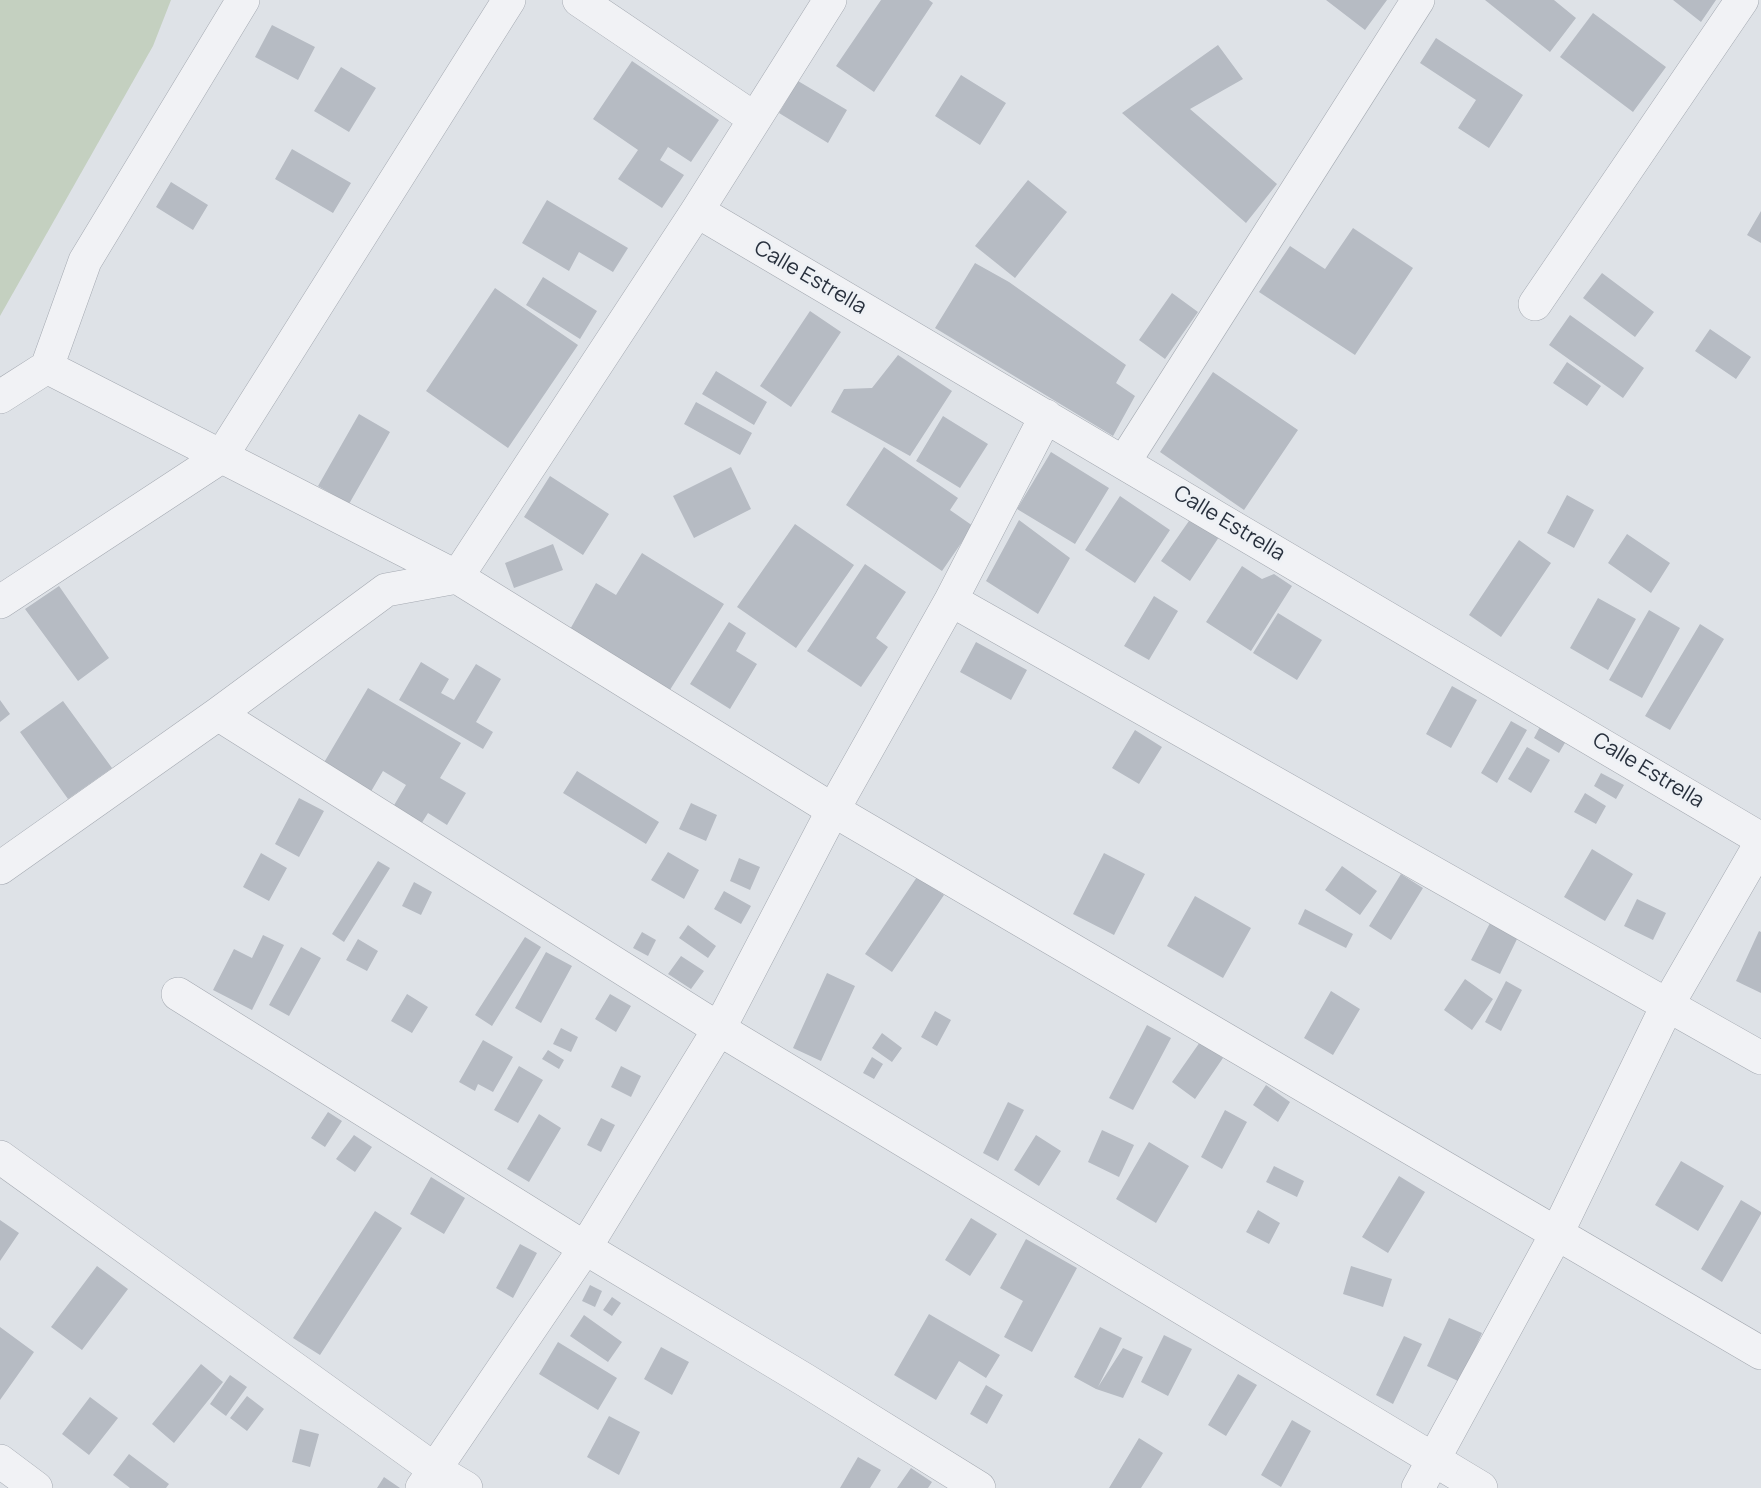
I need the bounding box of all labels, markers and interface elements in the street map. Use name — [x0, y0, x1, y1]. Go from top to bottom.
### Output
street label: Calle Estrella — [749, 236, 871, 320]
street label: Calle Estrella — [1169, 481, 1289, 567]
street label: Calle Estrella — [1588, 728, 1708, 814]

